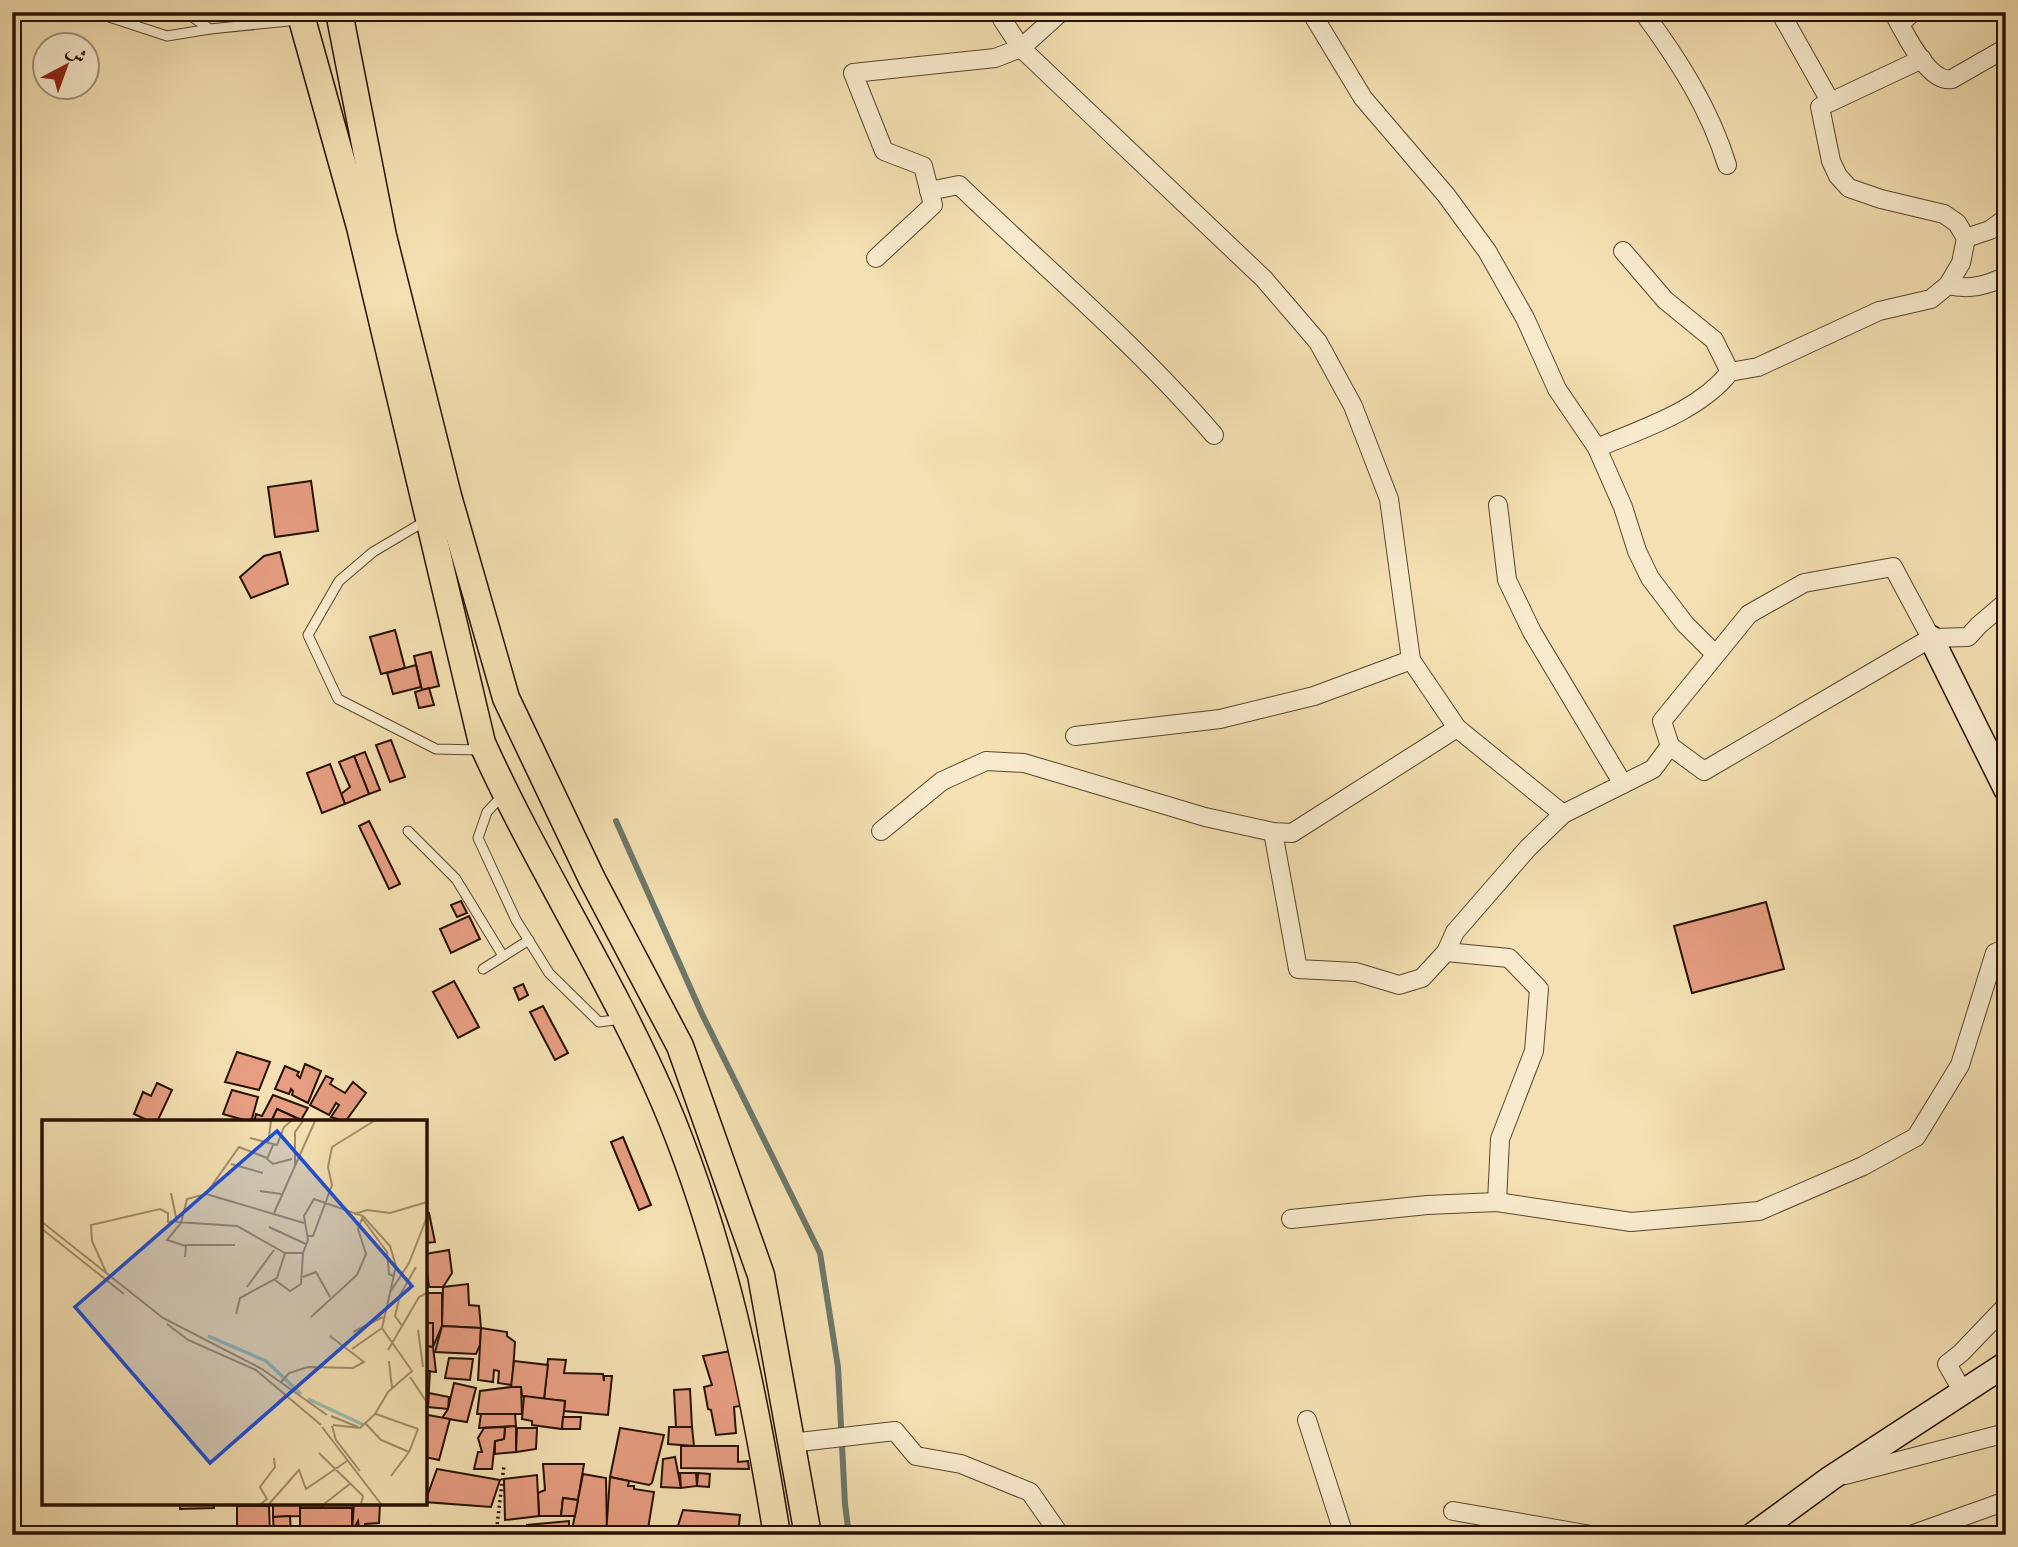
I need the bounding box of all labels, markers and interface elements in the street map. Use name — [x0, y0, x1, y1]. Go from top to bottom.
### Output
north arrow — [32, 32, 102, 102]
text: ش — [62, 38, 92, 69]
inset map — [42, 1120, 427, 1505]

